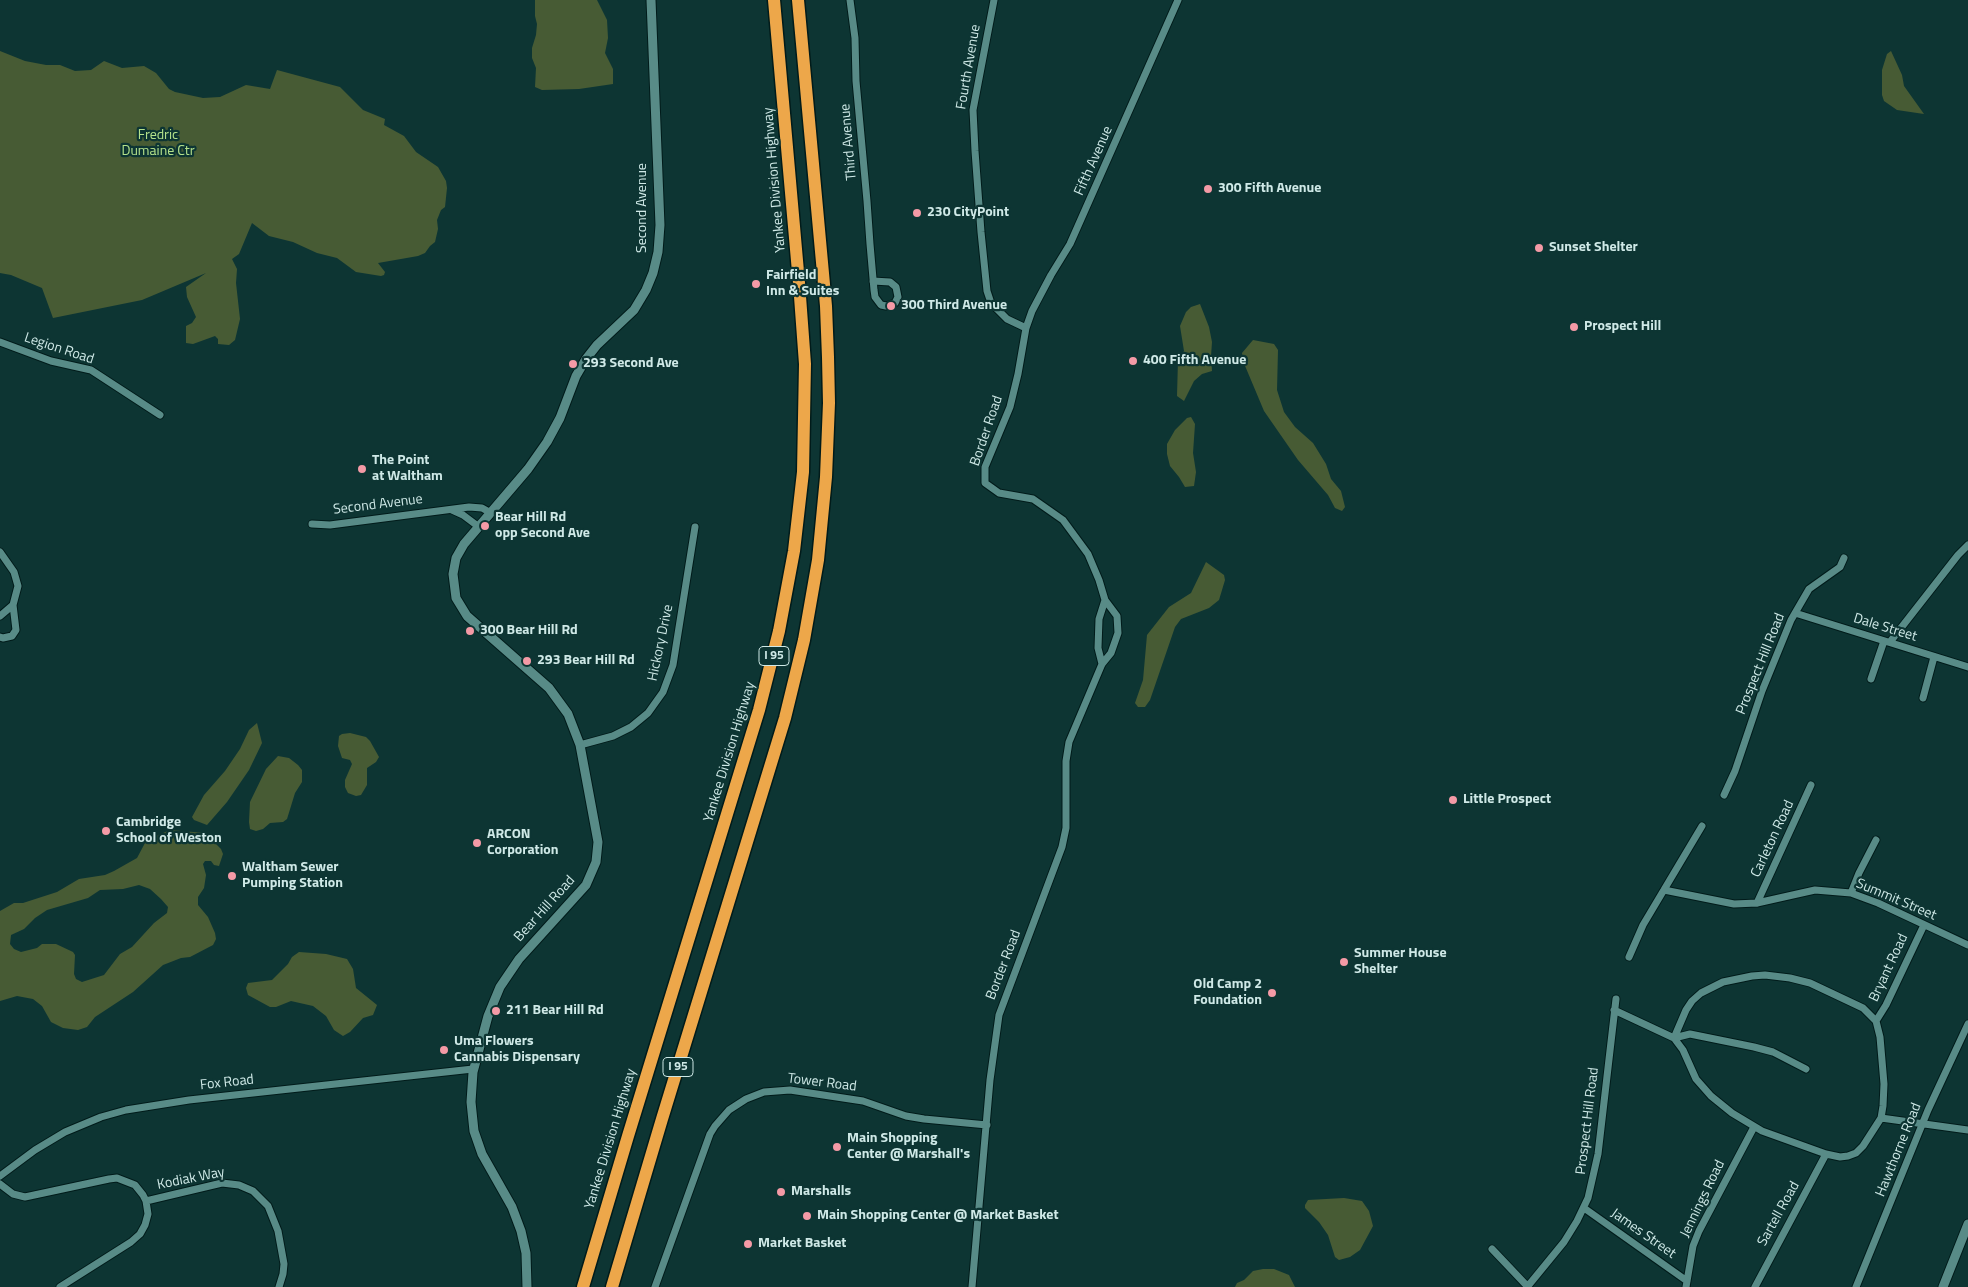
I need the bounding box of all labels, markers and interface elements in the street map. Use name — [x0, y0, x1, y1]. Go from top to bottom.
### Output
street label: Fourth Avenue — [953, 23, 985, 111]
street label: Third Avenue — [837, 103, 861, 181]
street label: Yankee Division Highway — [760, 107, 790, 253]
street label: Fifth Avenue — [1071, 124, 1117, 198]
park label: Fredric Dumaine Ctr — [121, 128, 195, 160]
street label: Second Avenue — [635, 163, 651, 253]
place label: 300 Fifth Avenue — [1218, 181, 1321, 197]
marker: 300 Fifth Avenue — [1202, 183, 1214, 195]
place label: 230 CityPoint — [927, 205, 1009, 221]
marker: 230 CityPoint — [911, 207, 923, 219]
place label: Sunset Shelter — [1549, 240, 1638, 256]
marker: Sunset Shelter — [1533, 242, 1545, 254]
place label: Fairfield Inn & Suites — [766, 268, 839, 300]
marker: Fairfield Inn & Suites — [750, 278, 762, 290]
place label: 300 Third Avenue — [901, 298, 1007, 314]
marker: 300 Third Avenue — [885, 300, 897, 312]
place label: Prospect Hill — [1584, 319, 1661, 335]
marker: Prospect Hill — [1568, 321, 1580, 333]
street label: Legion Road — [22, 330, 96, 368]
place label: 400 Fifth Avenue — [1143, 353, 1246, 369]
marker: 400 Fifth Avenue — [1127, 355, 1139, 367]
place label: 293 Second Ave — [583, 356, 679, 372]
marker: 293 Second Ave — [567, 358, 579, 370]
street label: Border Road — [967, 394, 1007, 468]
place label: The Point at Waltham — [372, 453, 443, 486]
marker: The Point at Waltham — [356, 463, 368, 475]
street label: Second Avenue — [332, 491, 424, 519]
place label: Bear Hill Rd opp Second Ave — [495, 510, 590, 542]
marker: Bear Hill Rd opp Second Ave — [479, 520, 491, 532]
street label: Hickory Drive — [645, 603, 677, 683]
street label: Dale Street — [1851, 610, 1919, 646]
street label: Prospect Hill Road — [1733, 611, 1789, 717]
place label: 300 Bear Hill Rd — [480, 623, 578, 639]
marker: 300 Bear Hill Rd — [464, 625, 476, 637]
road number: I 95 — [759, 646, 789, 666]
place label: 293 Bear Hill Rd — [537, 653, 635, 669]
marker: 293 Bear Hill Rd — [521, 655, 533, 667]
street label: Yankee Division Highway — [701, 680, 759, 824]
place label: Little Prospect — [1463, 792, 1551, 808]
marker: Little Prospect — [1447, 794, 1459, 806]
street label: Carleton Road — [1748, 798, 1798, 880]
place label: Cambridge School of Weston — [116, 815, 222, 848]
marker: Cambridge School of Weston — [100, 825, 112, 837]
place label: ARCON Corporation — [487, 827, 558, 860]
marker: ARCON Corporation — [471, 837, 483, 849]
place label: Waltham Sewer Pumping Station — [242, 860, 343, 892]
marker: Waltham Sewer Pumping Station — [226, 870, 238, 882]
street label: Bear Hill Road — [511, 873, 579, 945]
street label: Summit Street — [1853, 876, 1939, 924]
street label: Border Road — [983, 928, 1025, 1002]
street label: Bryant Road — [1866, 931, 1912, 1005]
place label: Summer House Shelter — [1354, 946, 1447, 979]
marker: Summer House Shelter — [1338, 956, 1350, 968]
place label: Old Camp 2 Foundation — [1193, 977, 1262, 1010]
marker: Old Camp 2 Foundation — [1266, 987, 1278, 999]
place label: 211 Bear Hill Rd — [506, 1003, 604, 1019]
marker: 211 Bear Hill Rd — [490, 1005, 502, 1017]
place label: Uma Flowers Cannabis Dispensary — [454, 1034, 580, 1066]
marker: Uma Flowers Cannabis Dispensary — [438, 1044, 450, 1056]
road number: I 95 — [663, 1058, 693, 1076]
street label: Prospect Hill Road — [1573, 1066, 1603, 1176]
street label: Yankee Division Highway — [582, 1067, 640, 1211]
street label: Tower Road — [787, 1070, 857, 1096]
street label: Fox Road — [199, 1072, 255, 1094]
street label: Hawthorne Road — [1873, 1101, 1925, 1199]
place label: Main Shopping Center @ Marshall's — [847, 1131, 970, 1164]
marker: Main Shopping Center @ Marshall's — [831, 1141, 843, 1153]
street label: Jennings Road — [1677, 1158, 1729, 1240]
street label: Kodiak Way — [156, 1164, 226, 1194]
street label: Sartell Road — [1754, 1179, 1804, 1249]
place label: Marshalls — [791, 1184, 851, 1200]
marker: Marshalls — [775, 1186, 787, 1198]
street label: James Street — [1607, 1205, 1679, 1263]
place label: Main Shopping Center @ Market Basket — [817, 1208, 1059, 1224]
marker: Main Shopping Center @ Market Basket — [801, 1210, 813, 1222]
place label: Market Basket — [758, 1236, 846, 1252]
marker: Market Basket — [742, 1238, 754, 1250]

